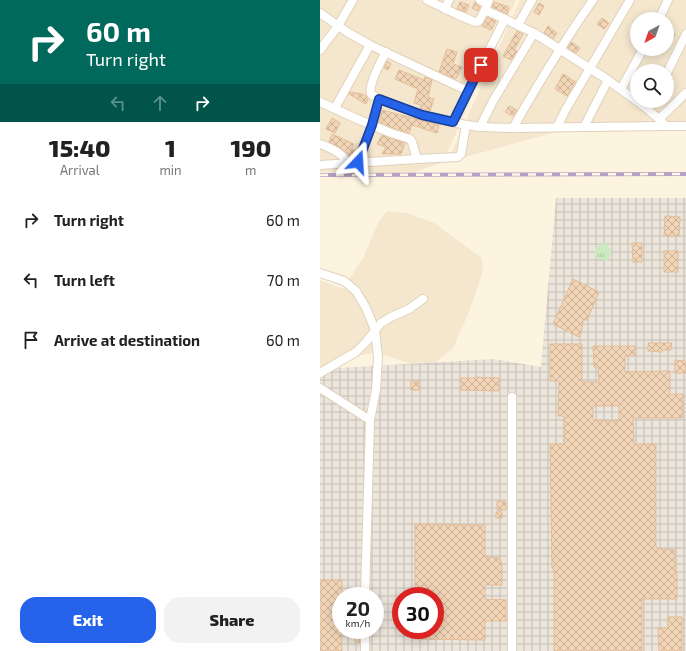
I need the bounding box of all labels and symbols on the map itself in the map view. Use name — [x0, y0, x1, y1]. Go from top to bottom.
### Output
north arrow — [630, 12, 674, 56]
pin — [464, 48, 498, 82]
position arrow — [337, 141, 379, 183]
speed limit sign: 30 — [392, 587, 444, 639]

